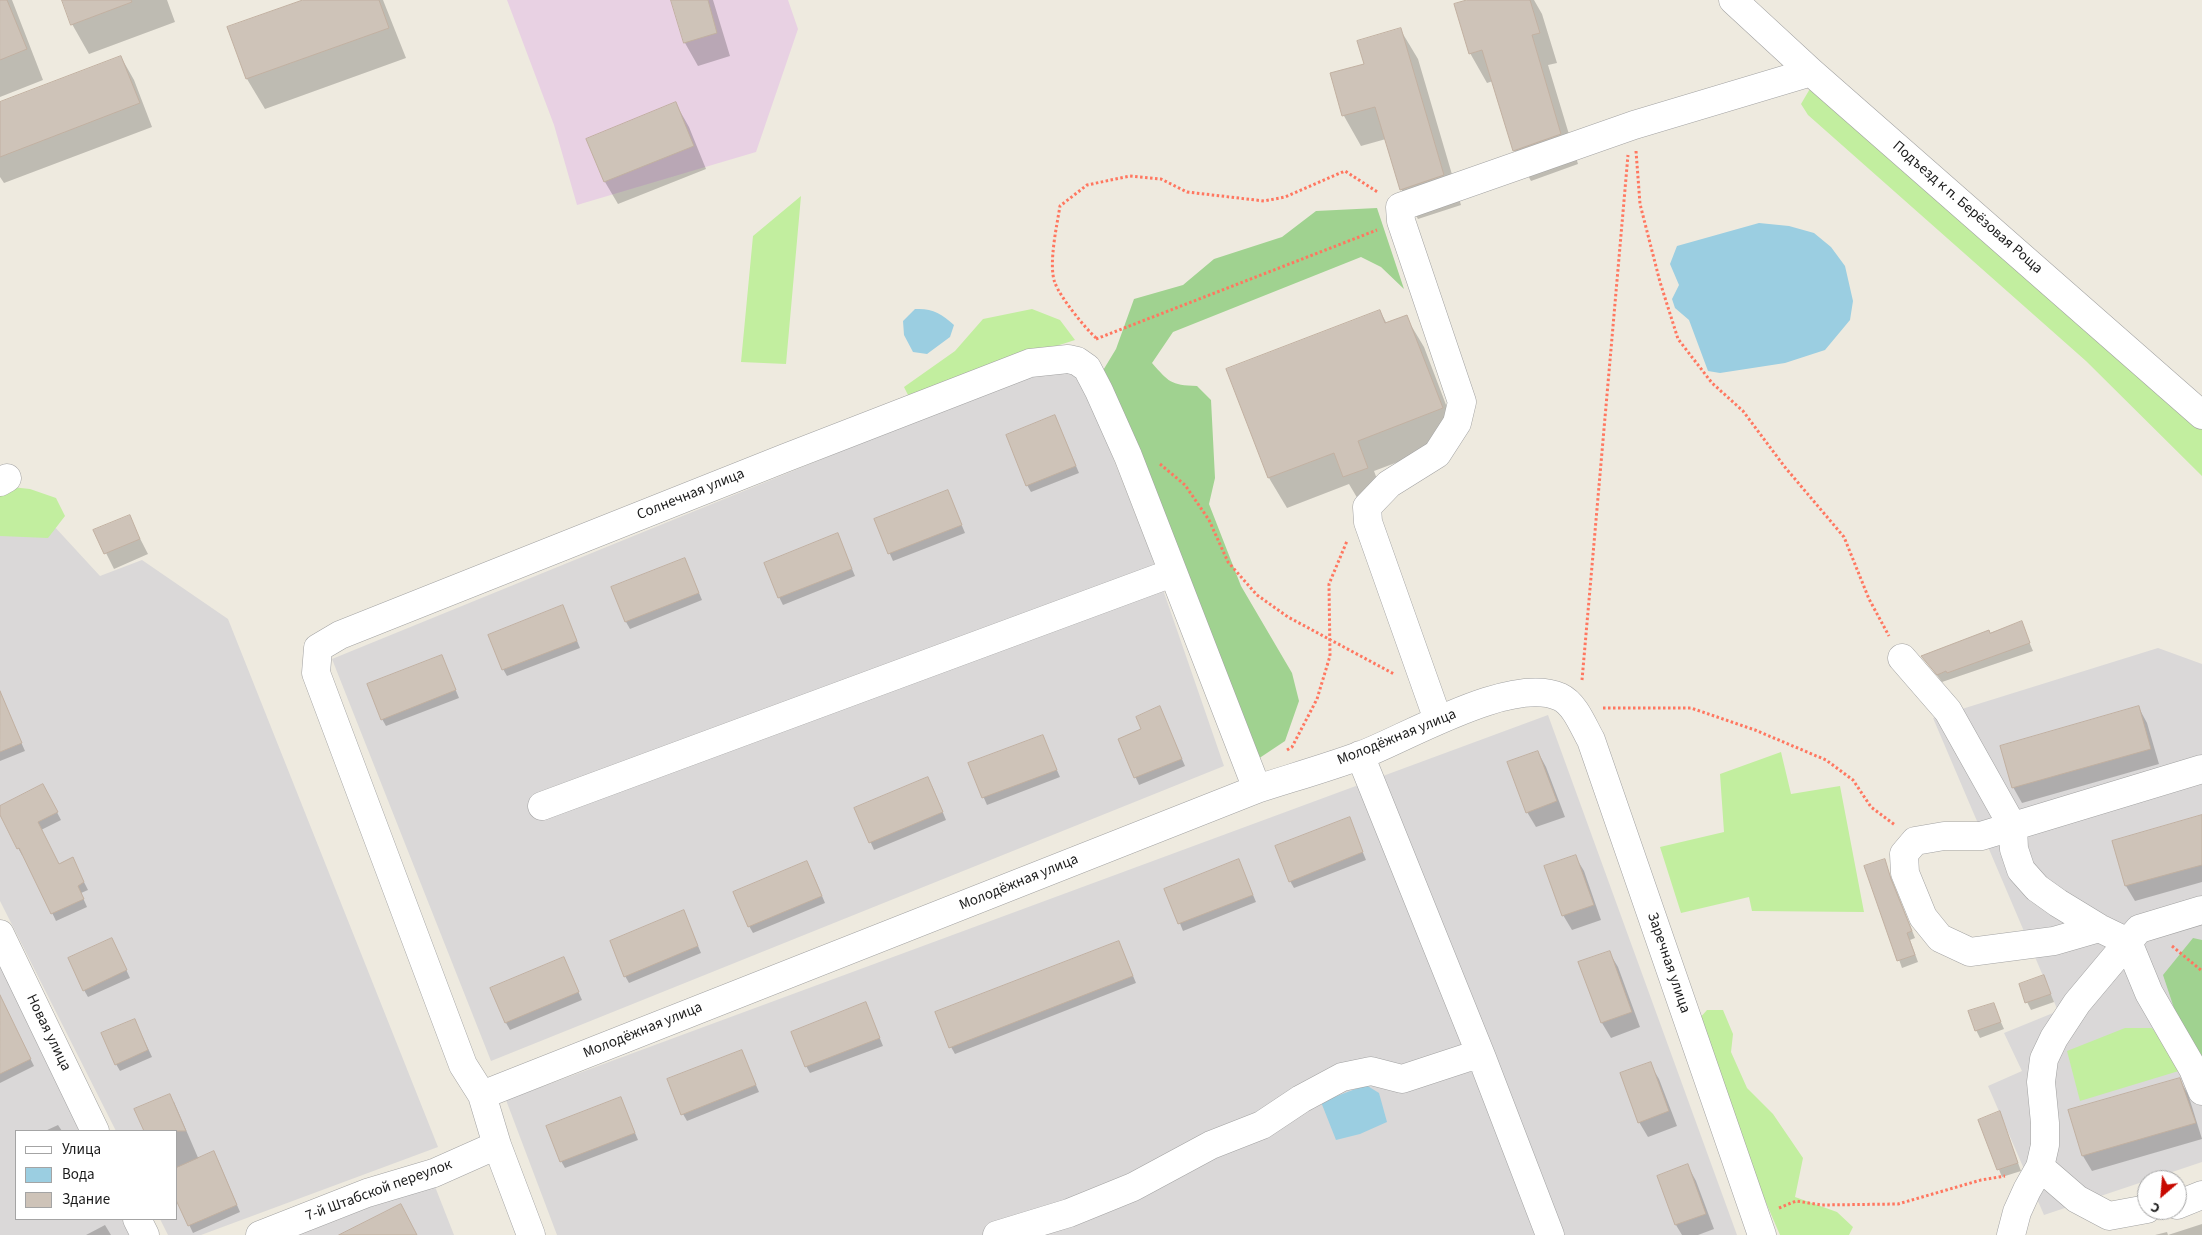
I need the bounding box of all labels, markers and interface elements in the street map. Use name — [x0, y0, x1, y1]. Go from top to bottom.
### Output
street label: Подъезд к п. Берёзовая Роща — [1888, 138, 2046, 278]
street label: Солнечная улица — [635, 465, 747, 525]
street label: Молодёжная улица — [1335, 706, 1459, 770]
street label: Молодёжная улица — [957, 851, 1081, 915]
street label: Заречная улица — [1642, 910, 1694, 1016]
street label: Новая улица — [22, 992, 74, 1074]
street label: Молодёжная улица — [581, 999, 705, 1063]
legend — [15, 1130, 178, 1220]
text: Улица — [62, 1139, 101, 1160]
street label: 7-й Штабской переулок — [303, 1156, 455, 1226]
text: Вода — [62, 1164, 95, 1185]
north arrow — [2137, 1170, 2187, 1220]
text: Здание — [62, 1189, 110, 1210]
text: С — [2147, 1197, 2164, 1218]

